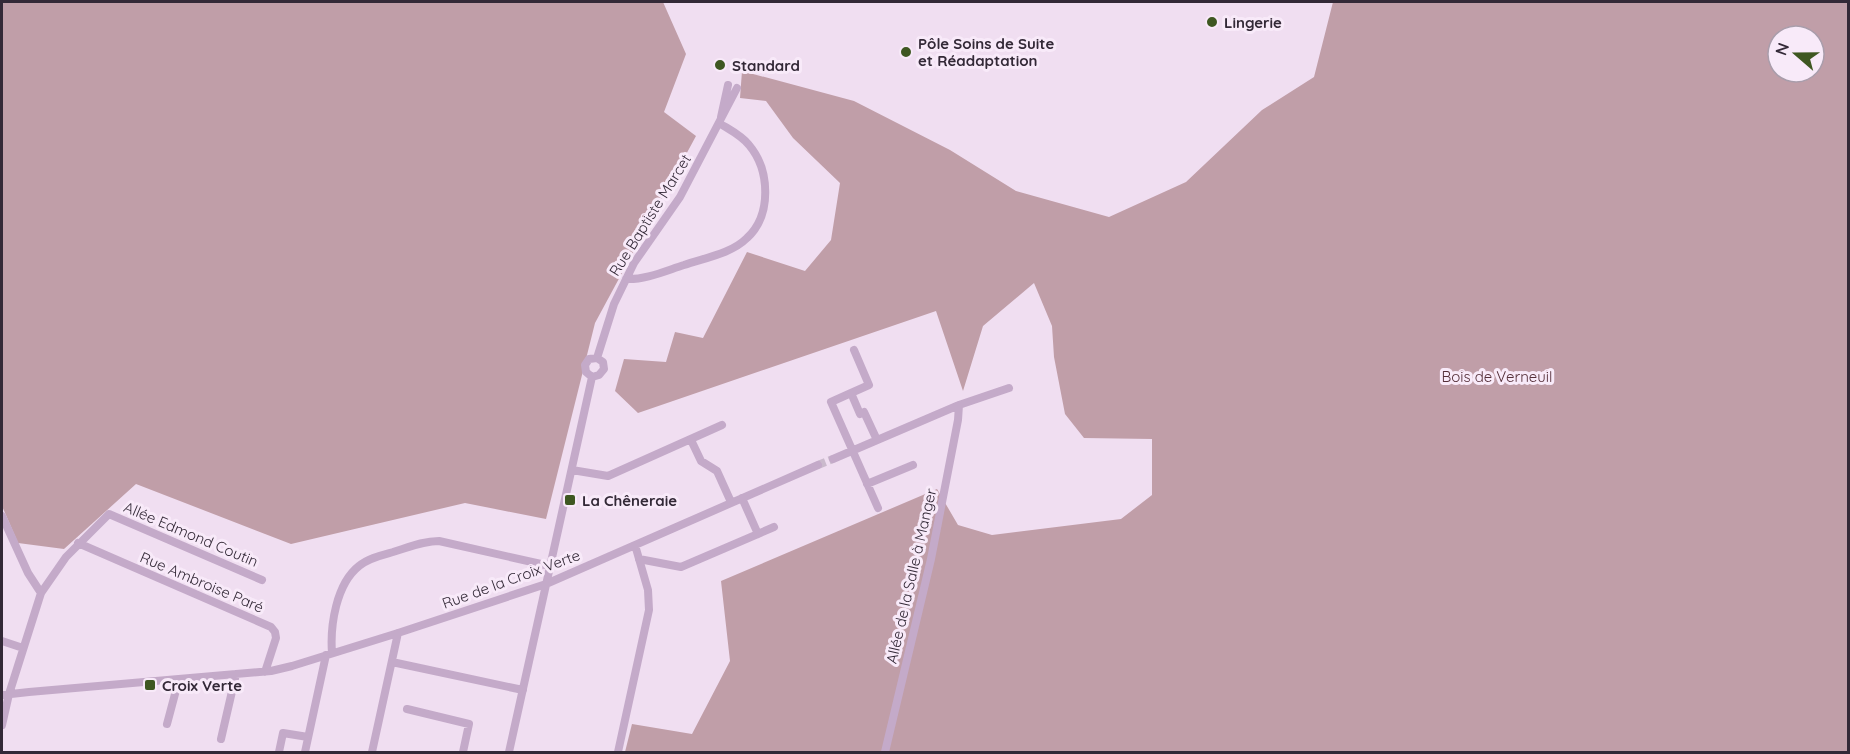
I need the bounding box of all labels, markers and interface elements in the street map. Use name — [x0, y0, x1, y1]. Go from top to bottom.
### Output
place label: Lingerie — [1224, 13, 1282, 32]
marker: Lingerie — [1205, 15, 1219, 29]
north arrow — [1766, 24, 1826, 84]
place label: Pôle Soins de Suite et Réadaptation — [918, 34, 1054, 70]
text: N — [1770, 40, 1793, 58]
marker: Pôle Soins de Suite et Réadaptation — [899, 45, 913, 59]
place label: Standard — [732, 56, 800, 75]
marker: Standard — [713, 58, 727, 72]
street label: Rue Baptiste Marcet — [605, 151, 695, 279]
park label: Bois de Verneuil — [1441, 367, 1553, 386]
street label: Allée de la Salle à Manger — [882, 486, 940, 665]
place label: La Chêneraie — [582, 491, 677, 510]
marker: La Chêneraie — [563, 493, 577, 507]
street label: Allée Edmond Coutin — [121, 497, 261, 571]
street label: Rue de la Croix Verte — [439, 545, 583, 613]
street label: Rue Ambroise Paré — [137, 547, 267, 617]
place label: Croix Verte — [162, 676, 242, 695]
marker: Croix Verte — [143, 678, 157, 692]

